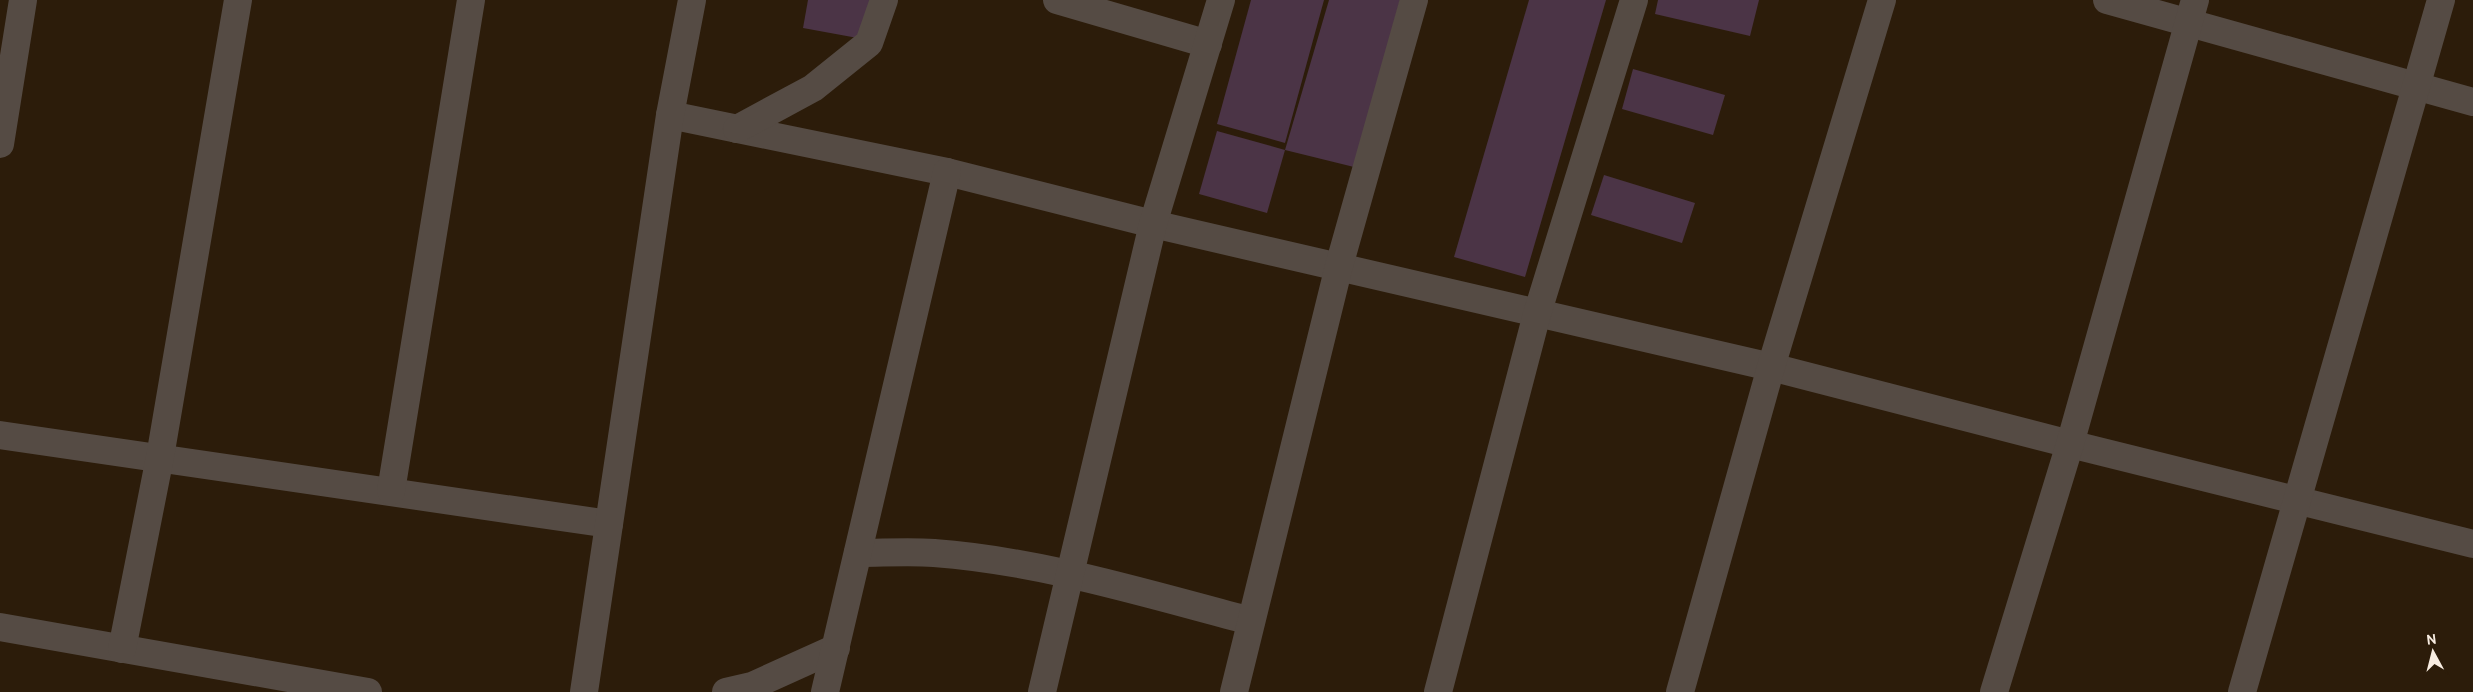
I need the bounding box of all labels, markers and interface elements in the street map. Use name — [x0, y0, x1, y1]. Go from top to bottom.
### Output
north arrow — [2408, 627, 2458, 677]
text: N — [2426, 632, 2438, 650]

